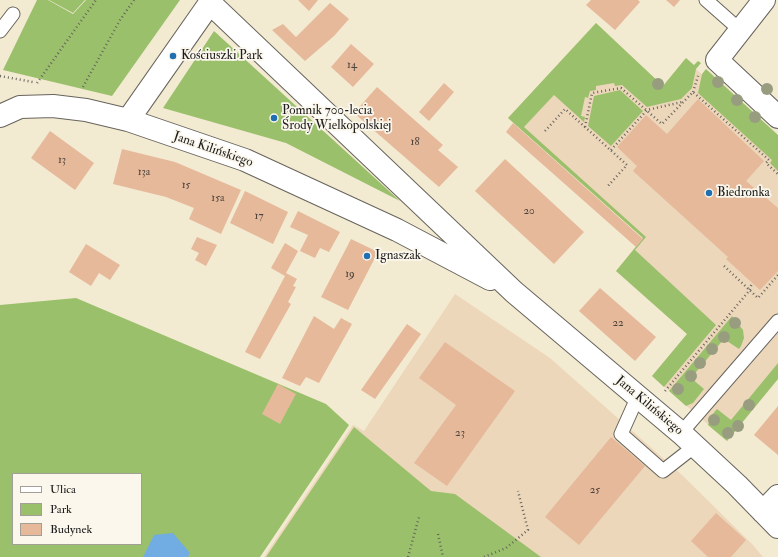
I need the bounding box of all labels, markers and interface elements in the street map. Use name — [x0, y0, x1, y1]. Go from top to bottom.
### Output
place label: Kościuszki Park — [181, 48, 263, 64]
marker: Kościuszki Park — [168, 51, 178, 61]
house number: 14 — [347, 59, 357, 73]
place label: Pomnik 700-lecia Środy Wielkopolskiej — [282, 103, 391, 134]
marker: Pomnik 700-lecia Środy Wielkopolskiej — [269, 113, 279, 123]
street label: Jana Kilińskiego — [171, 129, 255, 171]
house number: 18 — [410, 136, 420, 150]
house number: 13 — [58, 154, 66, 168]
house number: 13a — [138, 166, 150, 180]
house number: 15 — [182, 179, 190, 193]
place label: Biedronka — [717, 185, 770, 201]
marker: Biedronka — [704, 188, 714, 198]
house number: 15a — [211, 192, 225, 206]
house number: 20 — [523, 205, 535, 219]
house number: 17 — [255, 210, 263, 224]
place label: Ignaszak — [375, 248, 421, 264]
marker: Ignaszak — [362, 251, 372, 261]
house number: 19 — [345, 268, 355, 282]
house number: 22 — [612, 317, 624, 331]
street label: Jana Kilińskiego — [612, 373, 686, 439]
house number: 23 — [455, 427, 465, 441]
legend — [12, 473, 142, 545]
text: Ulica — [50, 482, 76, 497]
house number: 25 — [590, 484, 600, 498]
text: Park — [50, 502, 72, 517]
text: Budynek — [50, 522, 92, 537]

